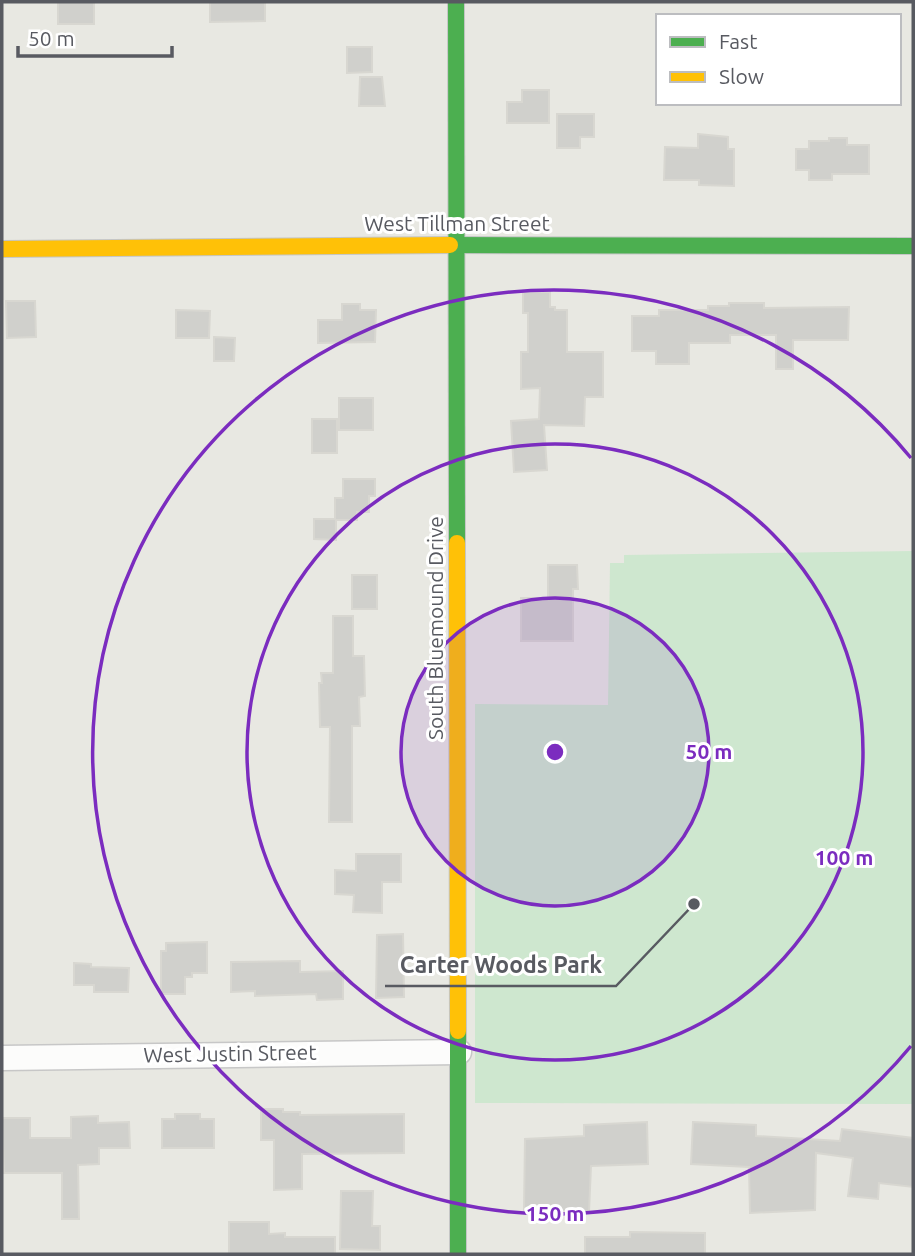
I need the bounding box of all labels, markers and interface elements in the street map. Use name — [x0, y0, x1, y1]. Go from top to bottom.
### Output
scale bar — [18, 14, 172, 58]
legend — [656, 14, 901, 105]
text: 50 m — [28, 26, 75, 50]
text: Fast — [719, 29, 757, 53]
text: Slow — [719, 64, 764, 88]
street label: West Tillman Street — [364, 211, 550, 235]
street label: South Bluemound Drive — [423, 516, 447, 740]
text: 50 m — [686, 739, 732, 763]
centre of rings — [543, 740, 567, 764]
text: 100 m — [815, 845, 873, 869]
callout: Carter Woods Park — [385, 942, 616, 986]
text: Carter Woods Park — [400, 952, 602, 977]
street label: West Justin Street — [143, 1039, 317, 1067]
text: 150 m — [526, 1201, 584, 1225]

